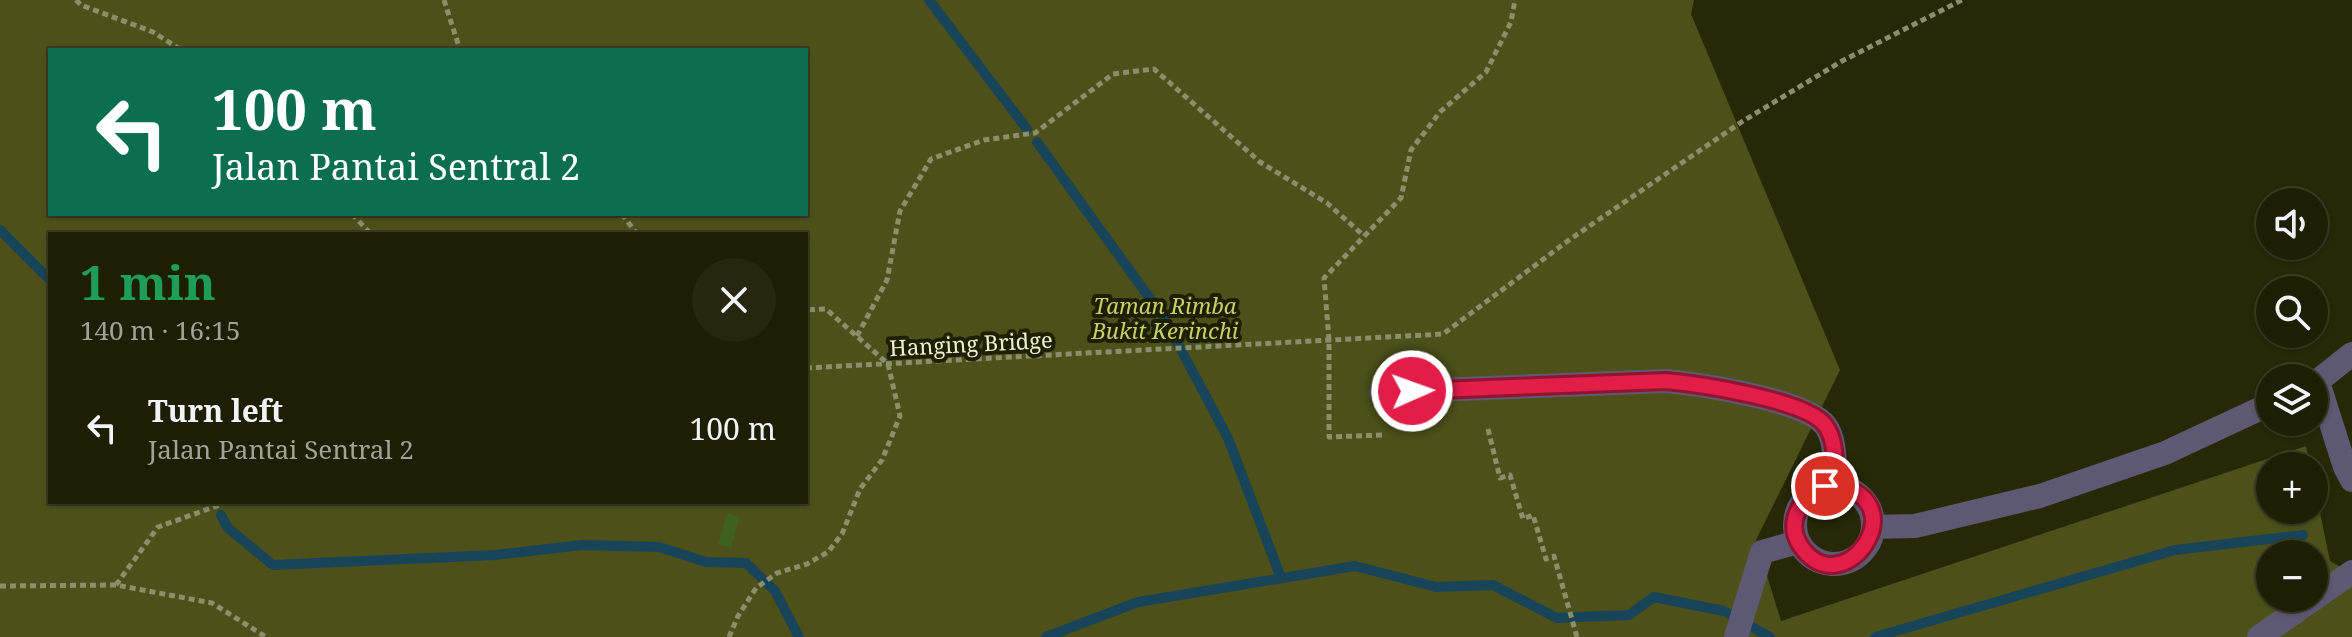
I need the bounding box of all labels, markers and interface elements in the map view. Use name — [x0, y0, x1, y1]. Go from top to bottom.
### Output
text: 100 m — [212, 70, 377, 146]
icon: left — [80, 80, 184, 184]
text: Jalan Pantai Sentral 2 — [212, 142, 580, 191]
map controls — [2256, 188, 2328, 612]
button: sound — [2256, 188, 2328, 260]
text: 1 min — [80, 249, 216, 314]
button: close — [692, 258, 776, 342]
button: search — [2256, 276, 2328, 348]
park label: Taman Rimba Bukit Kerinchi — [1090, 290, 1239, 345]
text: 140 m · 16:15 — [80, 312, 241, 348]
street label: Hanging Bridge — [888, 324, 1053, 362]
position arrow — [1370, 349, 1454, 433]
button: layers — [2256, 364, 2328, 436]
text: Turn left — [148, 390, 283, 431]
icon: left — [80, 406, 124, 450]
text: 100 m — [690, 408, 776, 449]
text: Jalan Pantai Sentral 2 — [148, 431, 414, 467]
pin — [1791, 452, 1859, 520]
button: + — [2256, 452, 2328, 524]
icon: arrive — [1803, 464, 1847, 508]
button: − — [2256, 540, 2328, 612]

